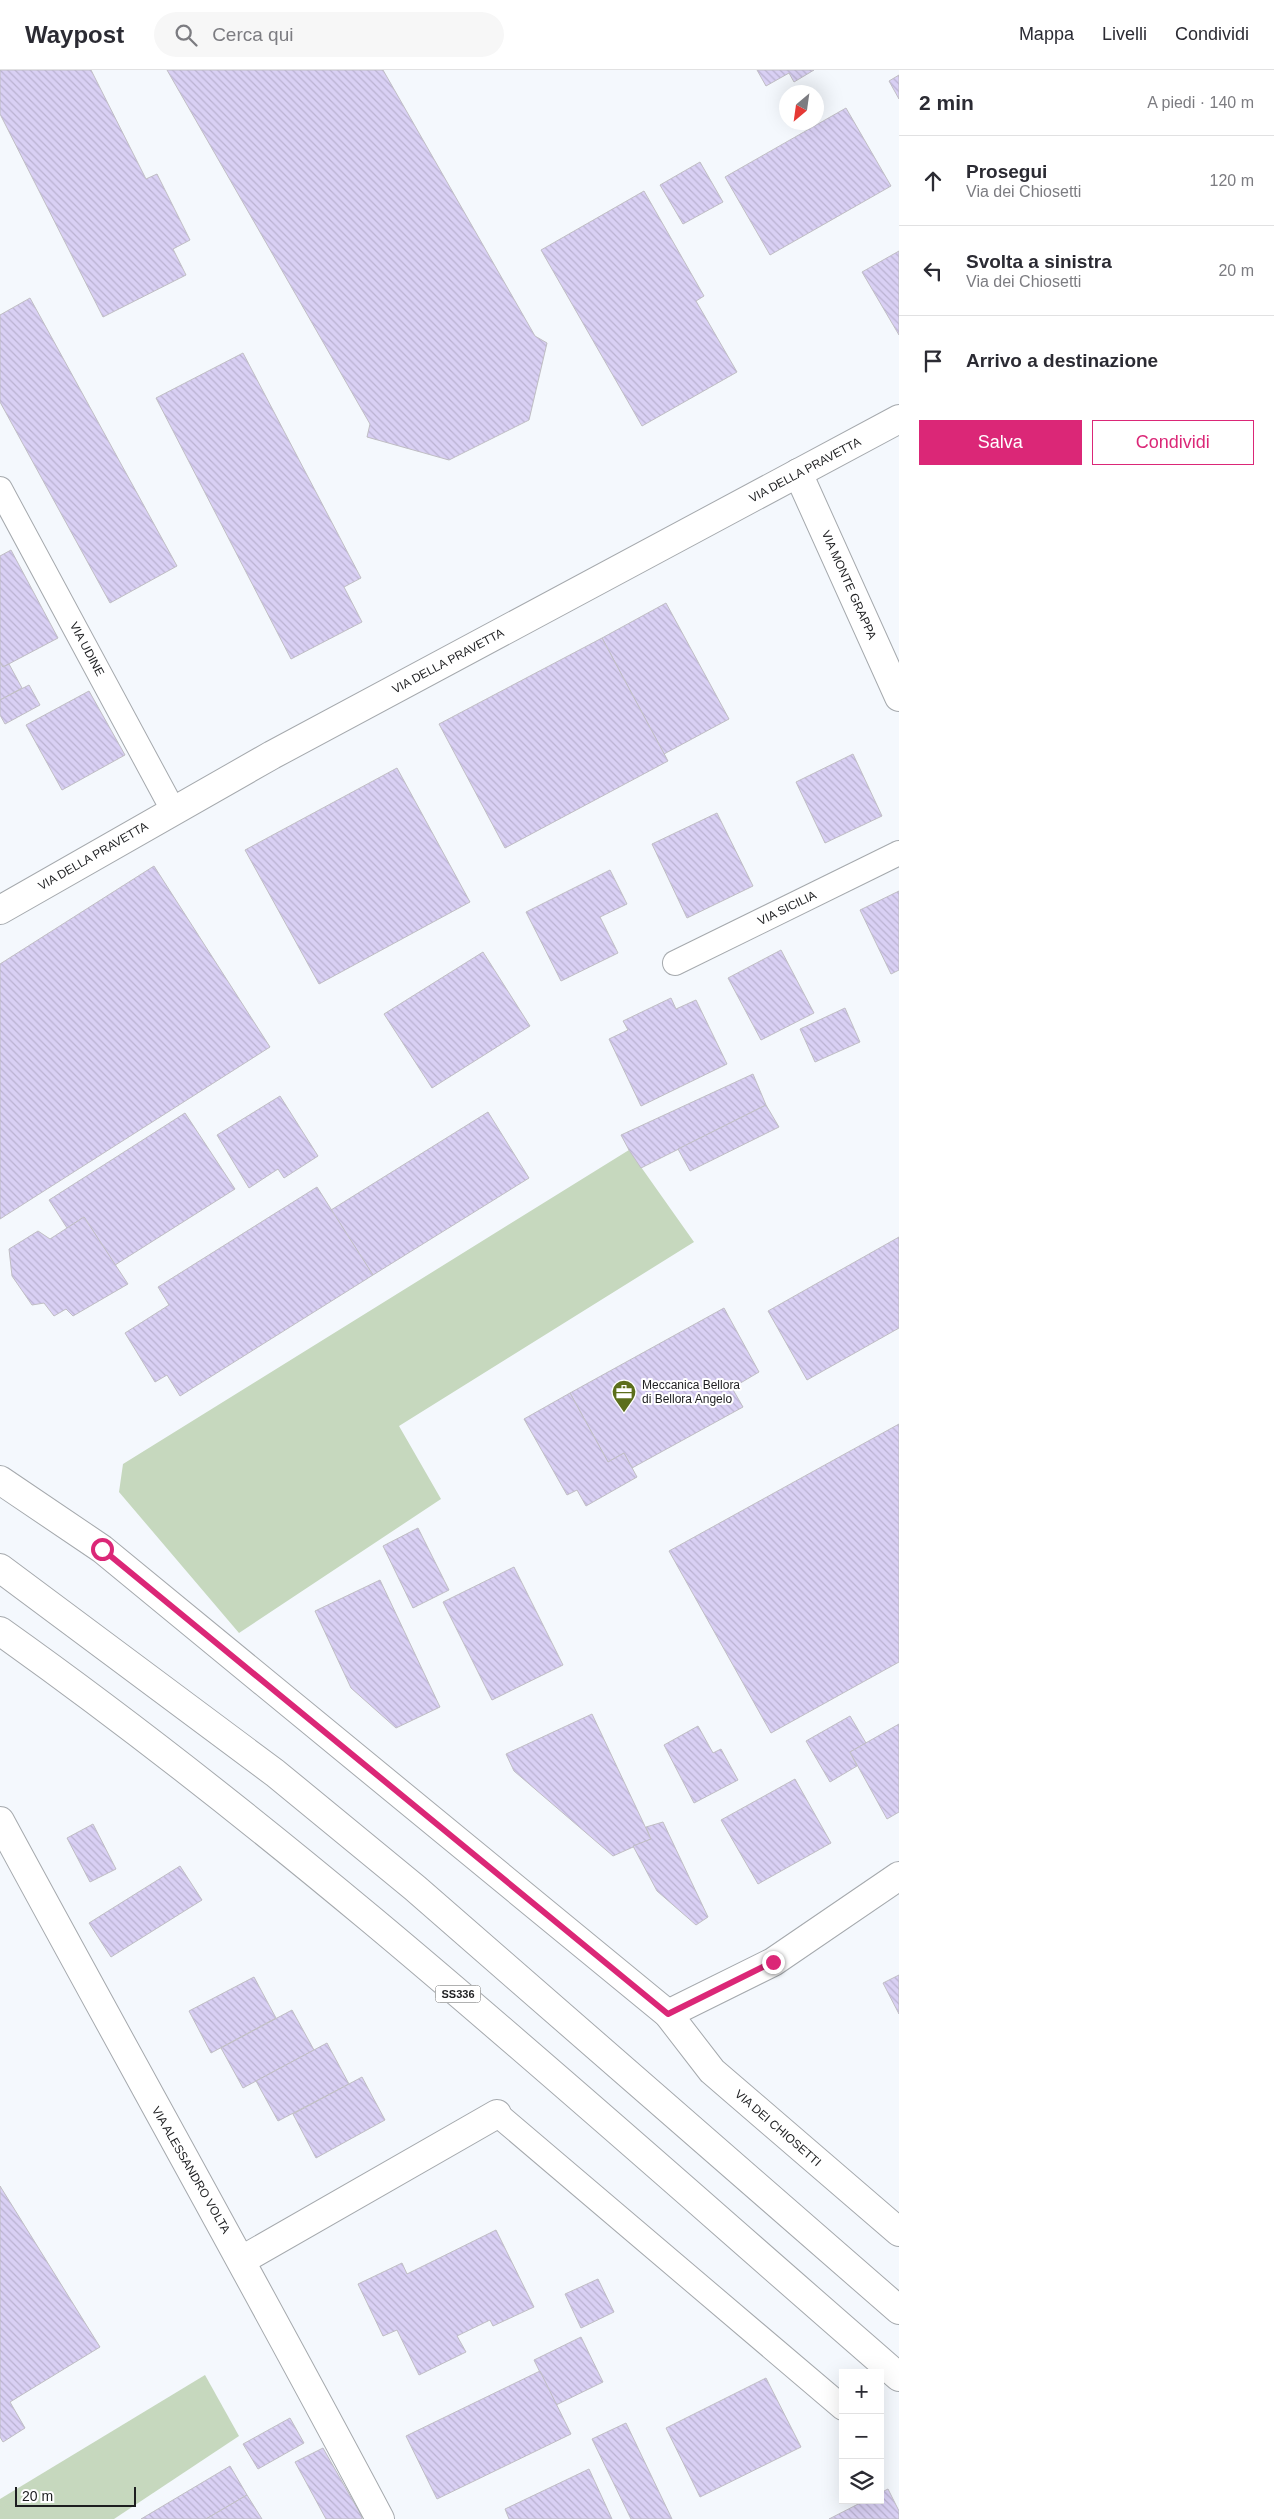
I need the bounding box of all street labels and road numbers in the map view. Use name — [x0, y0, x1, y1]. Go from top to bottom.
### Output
street label: VIA DELLA PRAVETTA — [747, 435, 863, 505]
street label: VIA MONTE GRAPPA — [819, 528, 879, 642]
street label: VIA UDINE — [67, 620, 107, 678]
street label: VIA DELLA PRAVETTA — [390, 626, 506, 696]
street label: VIA DELLA PRAVETTA — [36, 819, 150, 893]
street label: VIA SICILIA — [755, 888, 819, 928]
road number: SS336 — [436, 1986, 480, 2002]
street label: VIA DEI CHIOSETTI — [732, 2087, 824, 2169]
street label: VIA ALESSANDRO VOLTA — [149, 2104, 233, 2236]

